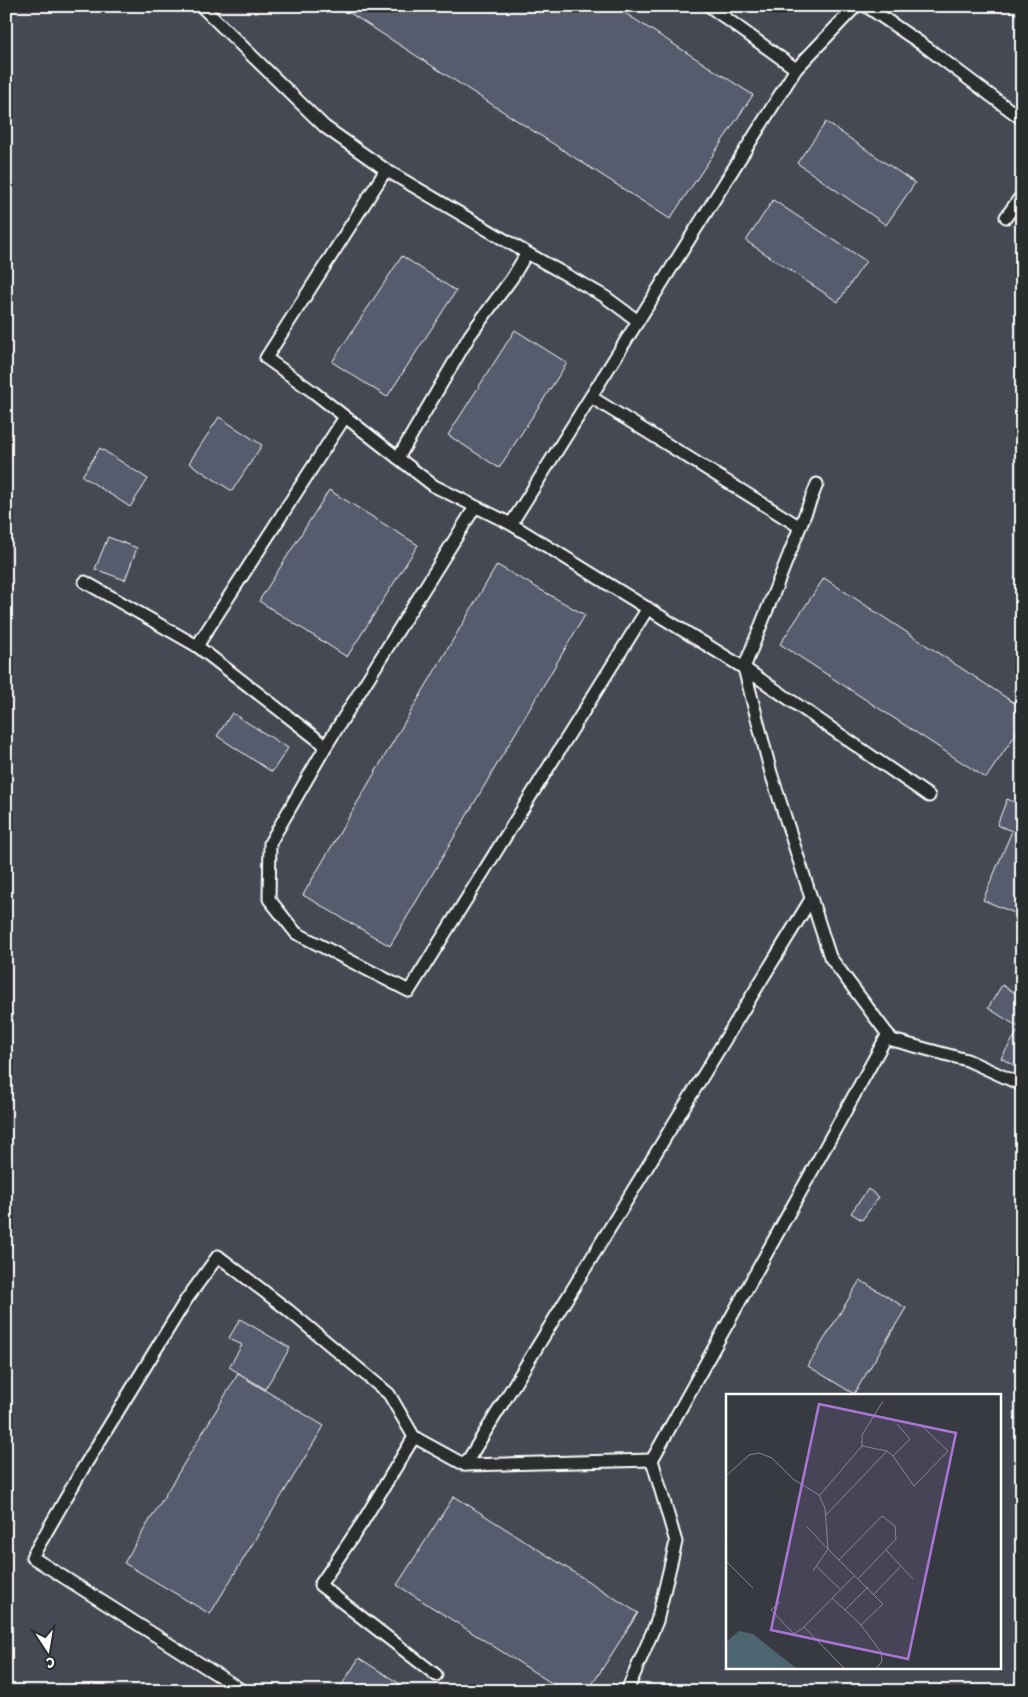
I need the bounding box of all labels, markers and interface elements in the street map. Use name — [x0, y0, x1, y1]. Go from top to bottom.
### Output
inset map — [726, 1394, 1000, 1670]
north arrow — [22, 1624, 72, 1674]
text: С — [45, 1653, 57, 1672]

